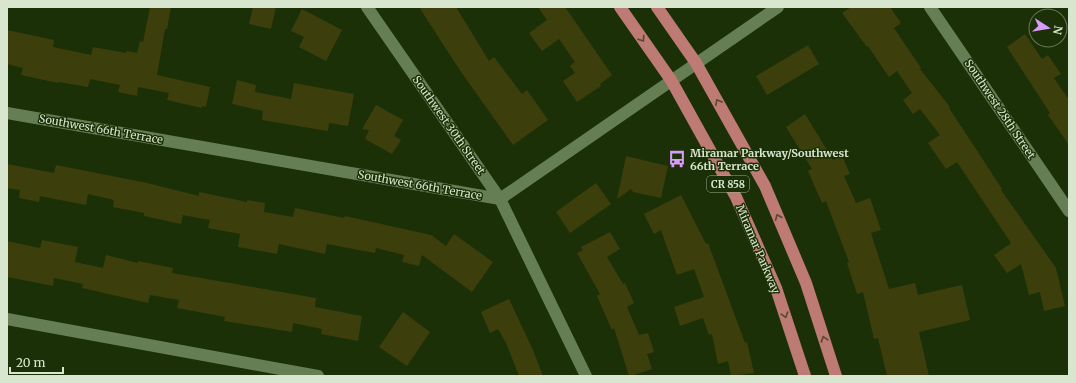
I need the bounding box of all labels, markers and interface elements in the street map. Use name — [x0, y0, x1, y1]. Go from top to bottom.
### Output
north arrow — [1028, 8, 1068, 48]
text: N — [1050, 24, 1066, 36]
one-way arrow — [637, 35, 645, 42]
street label: Southwest 28th Street — [961, 57, 1039, 162]
street label: Southwest 30th Street — [410, 73, 489, 178]
one-way arrow — [716, 99, 723, 106]
street label: Southwest 66th Terrace — [38, 111, 164, 147]
place label: Miramar Parkway/Southwest 66th Terrace — [690, 146, 849, 173]
bus stop icon: Miramar Parkway/Southwest 66th Terrace — [667, 149, 687, 169]
street label: Southwest 66th Terrace — [357, 167, 483, 203]
road number: CR 858 — [707, 176, 749, 192]
street label: Miramar Parkway — [733, 202, 783, 296]
one-way arrow — [775, 214, 783, 221]
one-way arrow — [780, 312, 789, 319]
one-way arrow — [820, 336, 829, 343]
scale bar — [10, 349, 63, 375]
text: 20 m — [16, 355, 45, 370]

